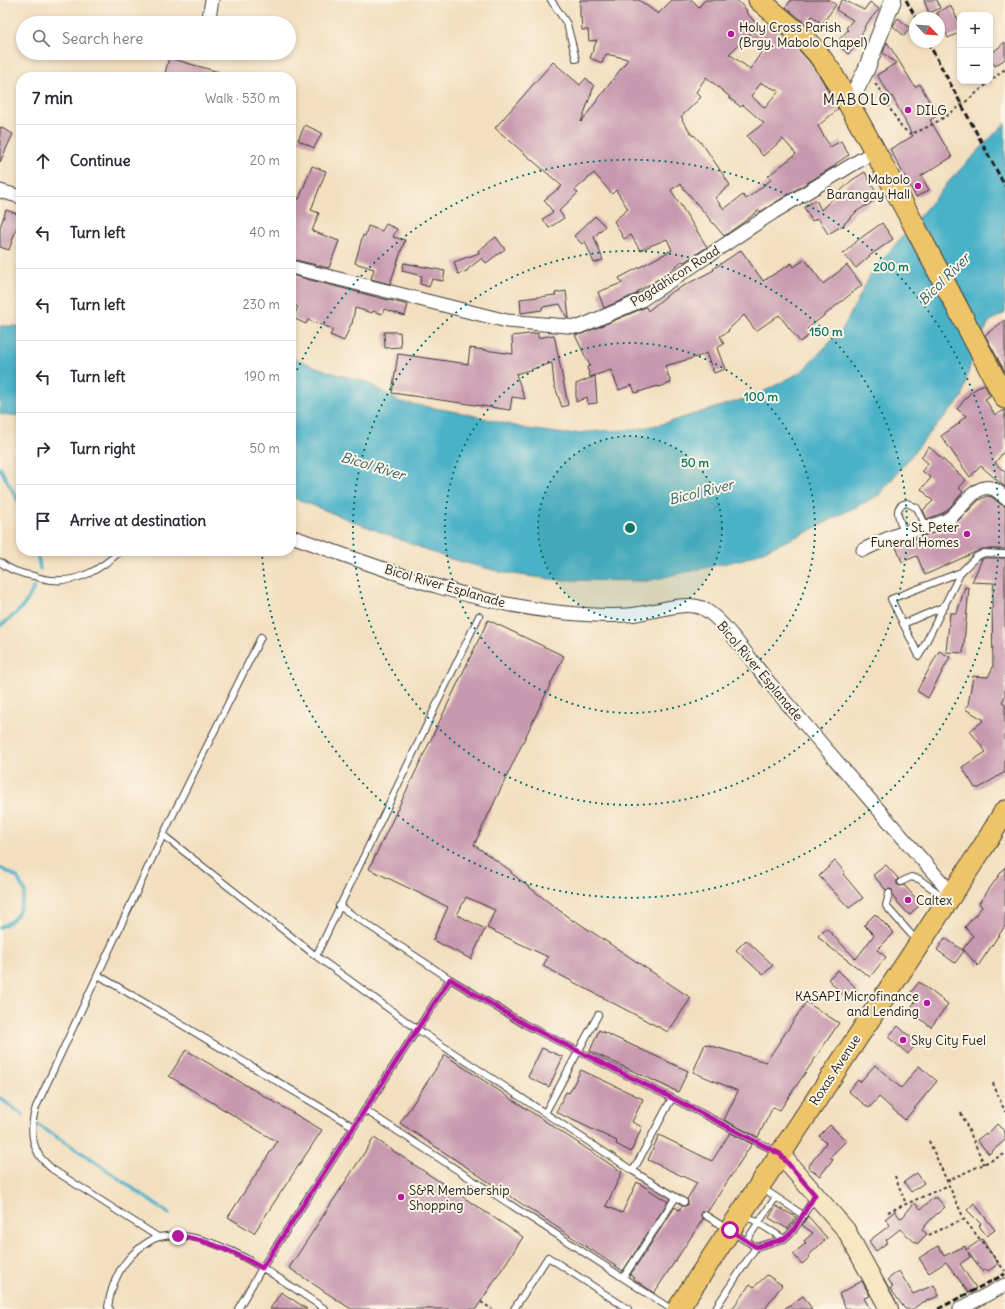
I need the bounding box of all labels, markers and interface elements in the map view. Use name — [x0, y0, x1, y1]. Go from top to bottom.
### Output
north arrow — [909, 12, 945, 48]
map controls — [957, 12, 993, 84]
button: + — [957, 12, 993, 48]
search box — [16, 16, 296, 60]
place label: Holy Cross Parish (Brgy. Mabolo Chapel) — [739, 19, 868, 51]
icon: search — [30, 27, 52, 49]
text: Search here — [62, 29, 143, 48]
marker: Holy Cross Parish (Brgy. Mabolo Chapel) — [726, 29, 736, 39]
button: − — [957, 48, 993, 84]
text: 7 min — [32, 87, 73, 109]
text: Walk · 530 m — [205, 90, 280, 107]
district label: MABOLO — [823, 90, 891, 109]
place label: DILG — [916, 102, 947, 119]
marker: DILG — [903, 105, 913, 115]
icon: ahead — [32, 150, 54, 172]
text: Continue — [70, 151, 131, 170]
text: 20 m — [250, 152, 280, 169]
place label: Mabolo Barangay Hall — [826, 171, 910, 203]
marker: Mabolo Barangay Hall — [913, 181, 923, 191]
icon: left — [32, 222, 54, 244]
text: Turn left — [70, 223, 125, 242]
text: 40 m — [249, 224, 280, 241]
street label: Pagdahicon Road — [627, 241, 723, 310]
water label: Bicol River — [914, 248, 975, 309]
text: 200 m — [873, 259, 909, 274]
icon: left — [32, 294, 54, 316]
text: Turn left — [70, 295, 125, 314]
text: 230 m — [242, 296, 280, 313]
text: 150 m — [810, 324, 843, 339]
icon: left — [32, 366, 54, 388]
text: Turn left — [70, 367, 125, 386]
text: 190 m — [244, 368, 280, 385]
text: 100 m — [744, 389, 778, 404]
icon: right — [32, 438, 54, 460]
text: Turn right — [70, 439, 135, 458]
text: 50 m — [249, 440, 280, 457]
water label: Bicol River — [339, 448, 409, 485]
text: 50 m — [681, 455, 710, 470]
water label: Bicol River — [667, 475, 737, 509]
icon: arrive — [32, 510, 54, 532]
text: Arrive at destination — [70, 511, 206, 530]
place label: St. Peter Funeral Homes — [870, 519, 960, 551]
centre of rings — [623, 521, 637, 535]
marker: St. Peter Funeral Homes — [962, 529, 972, 539]
street label: Bicol River Esplanade — [383, 561, 507, 611]
street label: Bicol River Esplanade — [713, 618, 807, 724]
place label: Caltex — [916, 892, 953, 909]
marker: Caltex — [903, 895, 913, 905]
place label: KASAPI Microfinance and Lending — [795, 988, 919, 1020]
marker: KASAPI Microfinance and Lending — [922, 998, 932, 1008]
street label: Roxas Avenue — [806, 1031, 864, 1109]
place label: Sky City Fuel — [911, 1032, 986, 1049]
marker: Sky City Fuel — [898, 1035, 908, 1045]
place label: S&R Membership Shopping — [409, 1182, 510, 1214]
marker: S&R Membership Shopping — [396, 1192, 406, 1202]
route start — [721, 1221, 739, 1239]
route end — [169, 1227, 187, 1245]

